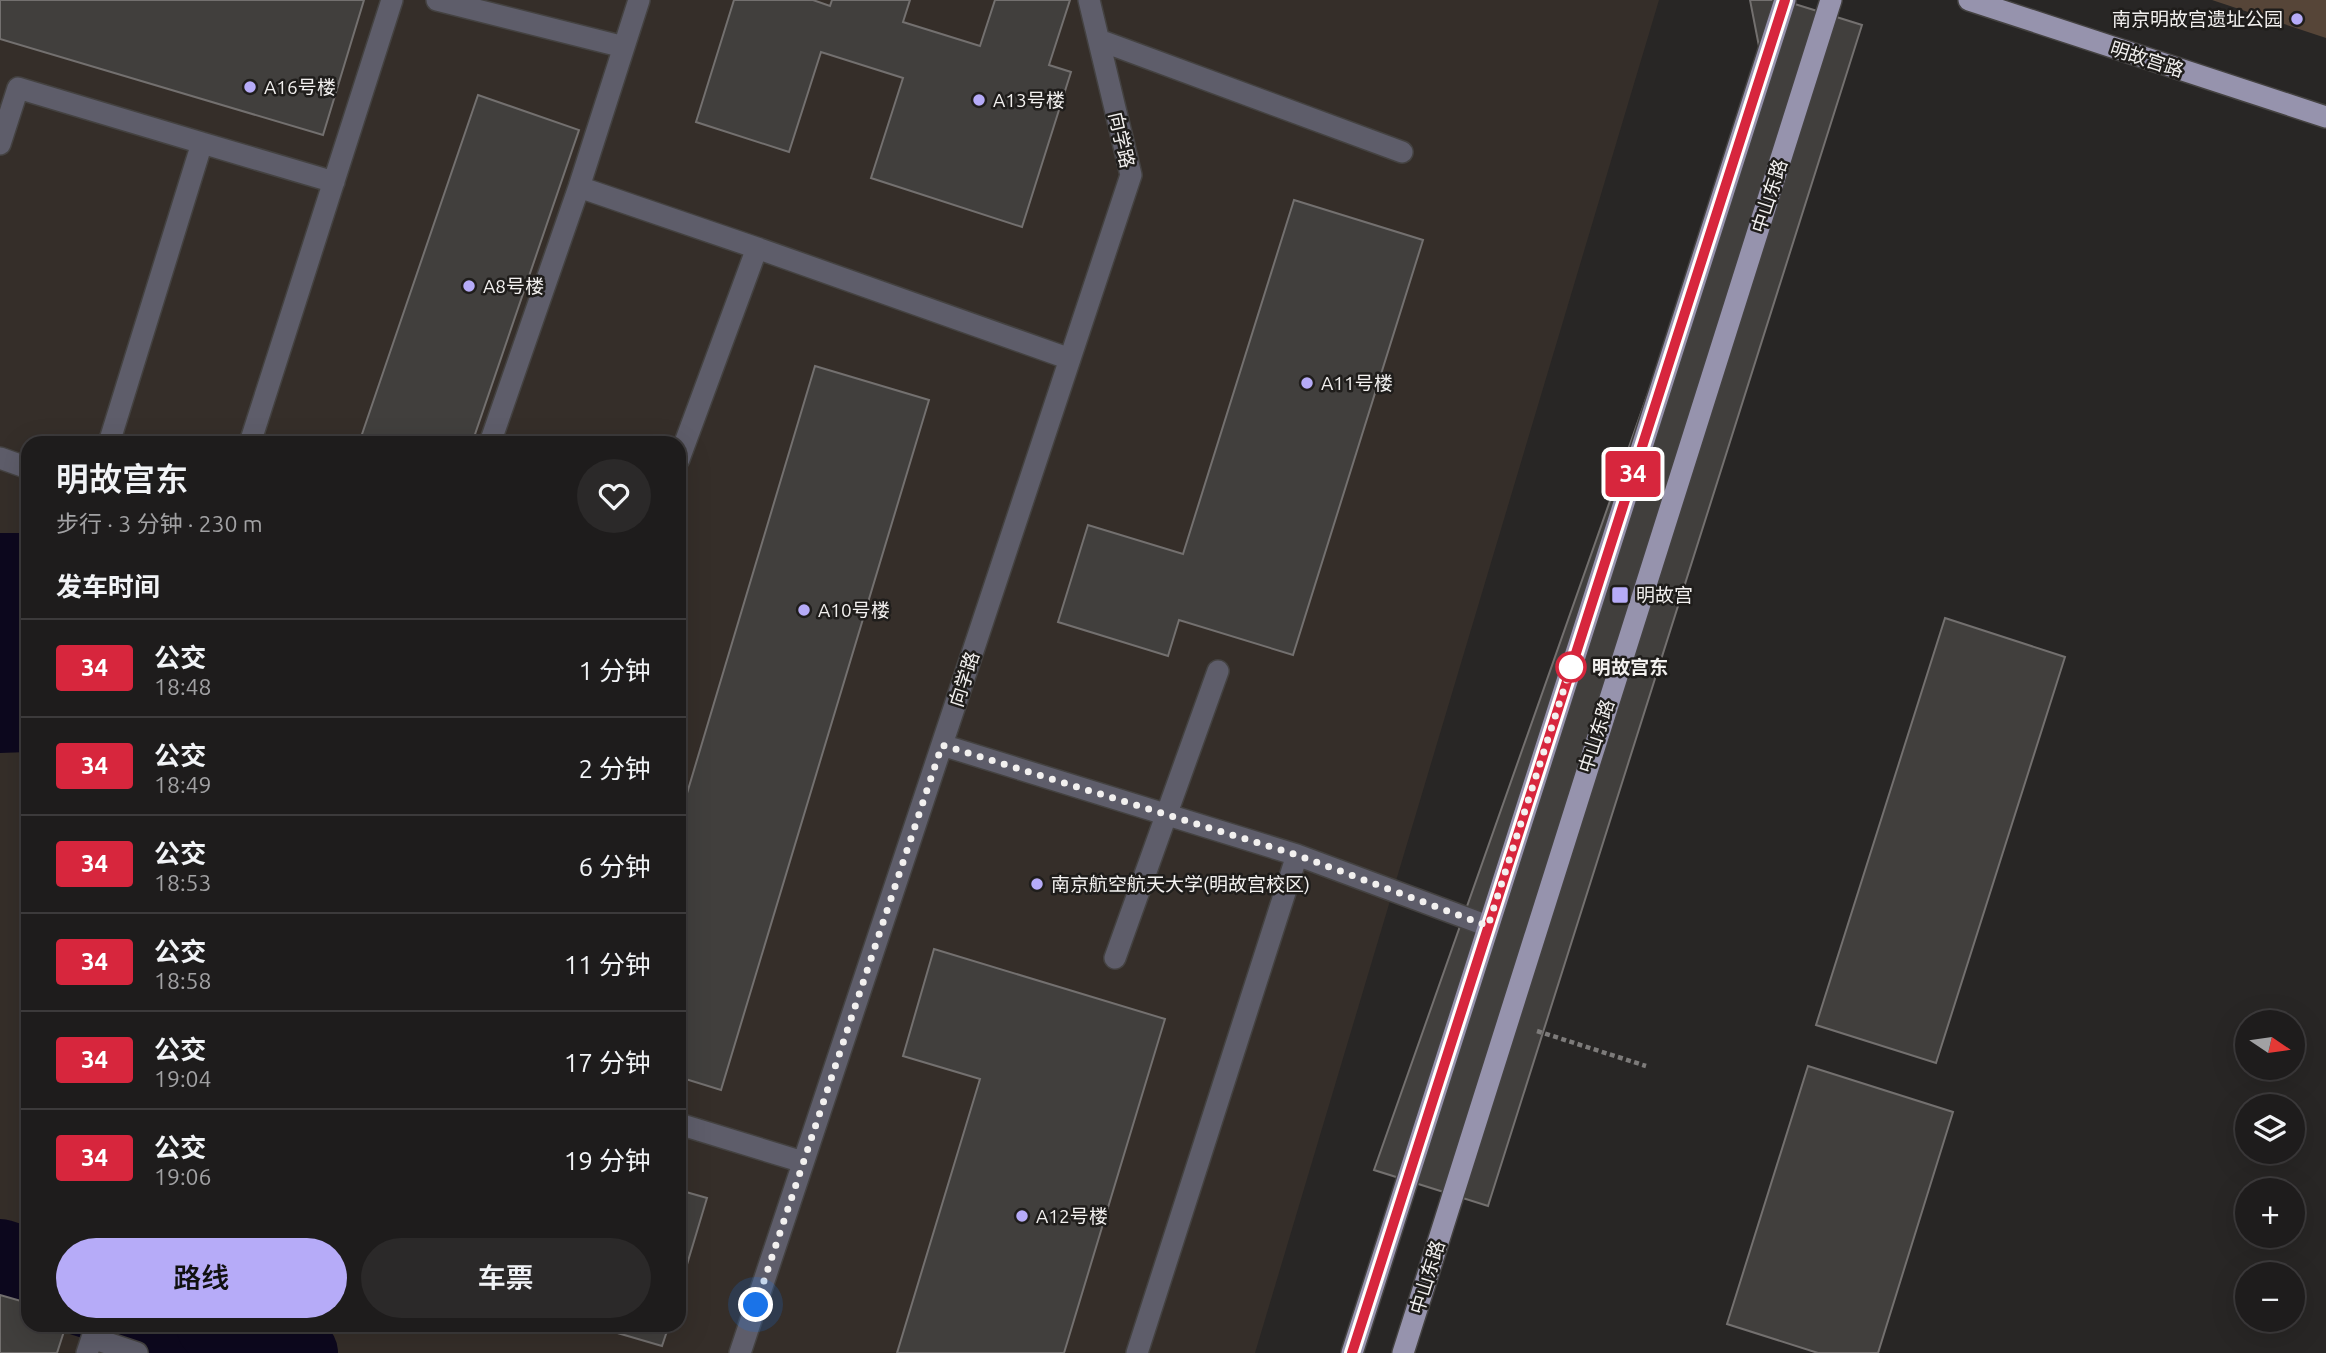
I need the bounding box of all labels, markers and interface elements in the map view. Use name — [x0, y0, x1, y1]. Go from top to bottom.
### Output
place label: 南京明故宫遗址公园 — [2112, 8, 2283, 30]
marker: 南京明故宫遗址公园 — [2289, 11, 2305, 27]
street label: 明故宫路 — [2107, 37, 2187, 81]
place label: A16号楼 — [264, 76, 336, 98]
marker: A16号楼 — [242, 79, 258, 95]
place label: A13号楼 — [993, 89, 1065, 111]
marker: A13号楼 — [971, 92, 987, 108]
street label: 向学路 — [1105, 110, 1139, 170]
street label: 中山东路 — [1747, 156, 1791, 236]
place label: A8号楼 — [483, 275, 544, 297]
marker: A8号楼 — [461, 278, 477, 294]
place label: A11号楼 — [1321, 372, 1393, 394]
marker: A11号楼 — [1299, 375, 1315, 391]
line badge: 34 — [1602, 451, 1664, 497]
button: heart — [577, 459, 651, 533]
text: 明故宫东 — [56, 460, 188, 497]
text: 34 — [1619, 460, 1647, 487]
text: 步行 · 3 分钟 · 230 m — [56, 511, 263, 536]
text: 发车时间 — [56, 572, 160, 601]
place label: 明故宫 — [1636, 584, 1693, 606]
marker: 明故宫 — [1610, 585, 1630, 605]
place label: A10号楼 — [818, 599, 890, 621]
marker: A10号楼 — [796, 602, 812, 618]
text: 公交 — [154, 643, 206, 672]
street label: 向学路 — [945, 648, 983, 710]
marker: 明故宫东 — [1556, 652, 1586, 682]
text: 34 — [81, 654, 108, 681]
text: 1 分钟 — [578, 656, 651, 685]
place label: 明故宫东 — [1592, 656, 1668, 678]
text: 18:48 — [154, 674, 212, 699]
street label: 中山东路 — [1574, 696, 1618, 776]
text: 公交 — [154, 741, 206, 770]
text: 34 — [81, 752, 108, 779]
text: 2 分钟 — [578, 754, 651, 783]
text: 18:49 — [154, 772, 212, 797]
text: 公交 — [154, 839, 206, 868]
text: 34 — [81, 850, 108, 877]
text: 6 分钟 — [578, 852, 651, 881]
text: 18:53 — [154, 870, 212, 895]
place label: 南京航空航天大学(明故宫校区) — [1051, 873, 1310, 895]
marker: 南京航空航天大学(明故宫校区) — [1029, 876, 1045, 892]
text: 公交 — [154, 937, 206, 966]
text: 34 — [81, 948, 108, 975]
text: 11 分钟 — [564, 950, 651, 979]
text: 18:58 — [154, 968, 212, 993]
north arrow — [2235, 1010, 2305, 1080]
map controls — [2235, 1010, 2305, 1332]
text: 公交 — [154, 1035, 206, 1064]
text: 34 — [81, 1046, 108, 1073]
text: 17 分钟 — [564, 1048, 651, 1077]
text: 19:04 — [154, 1066, 212, 1091]
button: layers — [2235, 1094, 2305, 1164]
text: 公交 — [154, 1133, 206, 1162]
text: 34 — [81, 1144, 108, 1171]
text: 19 分钟 — [564, 1146, 651, 1175]
text: 19:06 — [154, 1164, 212, 1189]
button: + — [2235, 1178, 2305, 1248]
place label: A12号楼 — [1036, 1205, 1108, 1227]
marker: A12号楼 — [1014, 1208, 1030, 1224]
street label: 中山东路 — [1405, 1237, 1449, 1317]
button: 路线 — [56, 1238, 347, 1318]
button: 车票 — [361, 1238, 651, 1318]
button: − — [2235, 1262, 2305, 1332]
your location — [738, 1287, 773, 1322]

